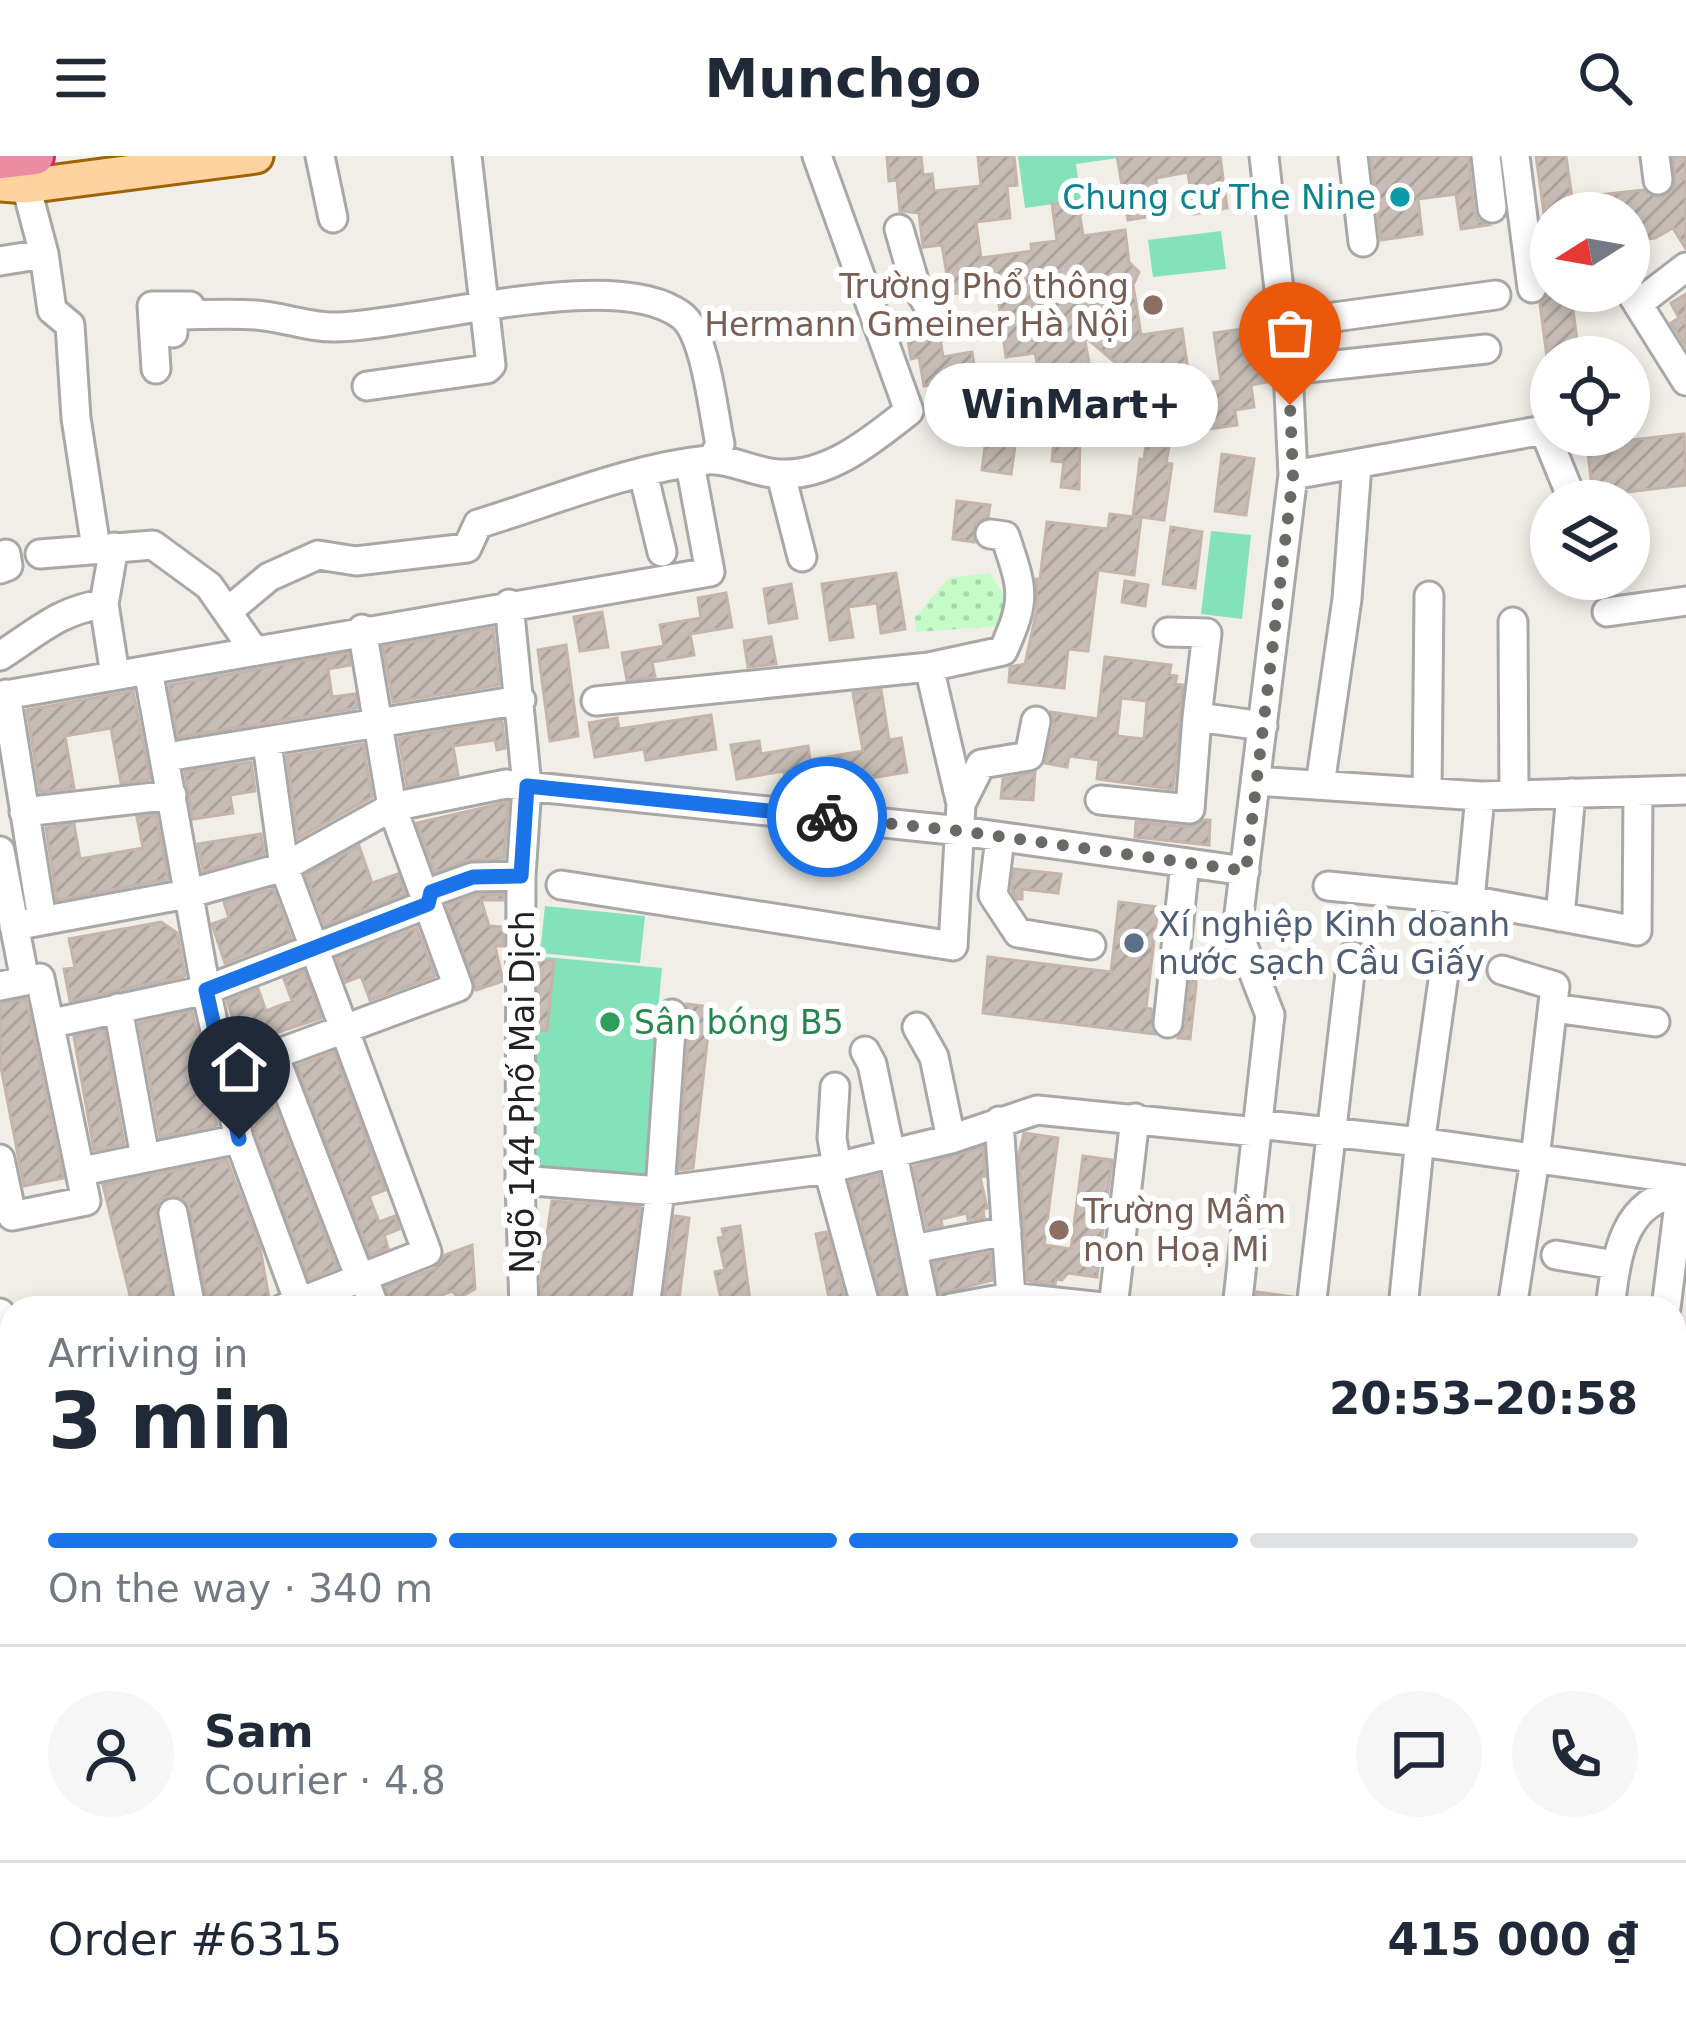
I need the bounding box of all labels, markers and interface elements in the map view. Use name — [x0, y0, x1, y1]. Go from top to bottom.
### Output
icon: menu — [48, 45, 114, 111]
icon: search — [1572, 45, 1638, 111]
text: Munchgo — [705, 47, 981, 110]
place label: Chung cư The Nine — [1062, 178, 1376, 217]
marker: Chung cư The Nine — [1387, 184, 1413, 210]
north arrow — [1530, 192, 1650, 312]
map controls — [1530, 192, 1650, 600]
place label: Trường Phổ thông Hermann Gmeiner Hà Nội — [704, 267, 1129, 344]
pin — [1239, 282, 1341, 405]
marker: Trường Phổ thông Hermann Gmeiner Hà Nội — [1140, 292, 1166, 318]
icon: bag — [1257, 300, 1323, 366]
button: locate — [1530, 336, 1650, 456]
callout: WinMart+ — [924, 363, 1218, 447]
text: WinMart+ — [961, 382, 1181, 427]
button: layers — [1530, 480, 1650, 600]
courier — [767, 757, 887, 877]
icon: bike — [794, 784, 860, 850]
place label: Xí nghiệp Kinh doanh nước sạch Cầu Giấy — [1158, 905, 1510, 982]
street label: Ngõ 144 Phố Mai Dịch — [503, 910, 542, 1274]
marker: Xí nghiệp Kinh doanh nước sạch Cầu Giấy — [1121, 930, 1147, 956]
place label: Sân bóng B5 — [634, 1003, 844, 1042]
marker: Sân bóng B5 — [597, 1009, 623, 1035]
pin — [188, 1016, 290, 1139]
icon: home — [206, 1034, 272, 1100]
place label: Trường Mầm non Hoạ Mi — [1082, 1192, 1286, 1269]
marker: Trường Mầm non Hoạ Mi — [1046, 1217, 1072, 1243]
text: Arriving in — [48, 1331, 248, 1376]
text: 20:53–20:58 — [1329, 1372, 1638, 1425]
text: 3 min — [48, 1376, 293, 1466]
text: On the way · 340 m — [48, 1566, 433, 1611]
button: person — [48, 1691, 174, 1817]
button: chat — [1356, 1691, 1482, 1817]
button: phone — [1512, 1691, 1638, 1817]
text: Sam — [204, 1705, 314, 1758]
text: Courier · 4.8 — [204, 1758, 446, 1803]
text: Order #6315 — [48, 1913, 342, 1966]
text: 415 000 ₫ — [1387, 1913, 1638, 1966]

